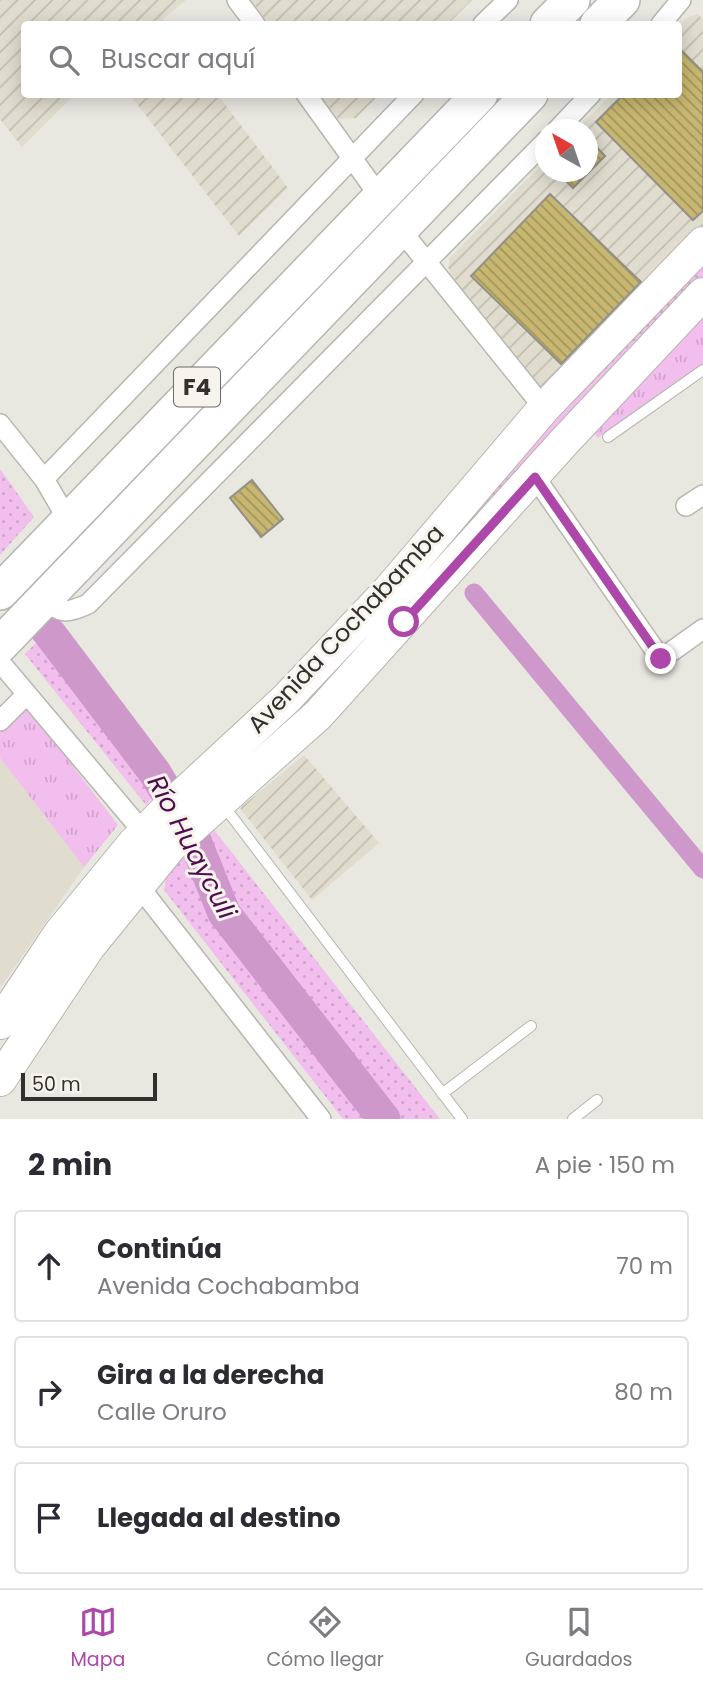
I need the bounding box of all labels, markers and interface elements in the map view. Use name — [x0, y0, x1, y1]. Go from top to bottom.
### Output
search box — [21, 21, 682, 98]
icon: search — [45, 41, 83, 79]
text: Buscar aquí — [101, 41, 255, 77]
north arrow — [535, 119, 598, 182]
road number: F4 — [174, 368, 220, 406]
street label: Avenida Cochabamba — [240, 517, 451, 740]
route start — [388, 606, 419, 637]
route end — [645, 643, 676, 674]
water label: Río Huayculi — [139, 769, 245, 926]
scale bar — [21, 1070, 158, 1102]
text: 50 m — [32, 1071, 81, 1098]
text: 2 min — [28, 1143, 112, 1186]
text: A pie · 150 m — [535, 1149, 675, 1181]
text: Continúa — [97, 1231, 222, 1267]
icon: ahead — [30, 1247, 68, 1285]
text: 70 m — [616, 1250, 673, 1282]
text: Avenida Cochabamba — [97, 1270, 360, 1302]
text: Gira a la derecha — [97, 1357, 325, 1393]
icon: right — [30, 1373, 68, 1411]
text: 80 m — [614, 1376, 673, 1408]
text: Calle Oruro — [97, 1396, 227, 1428]
icon: arrive — [30, 1499, 68, 1537]
text: Llegada al destino — [97, 1500, 341, 1536]
tab: Mapa — [71, 1603, 125, 1674]
tab: Cómo llegar — [266, 1603, 384, 1674]
tab: Guardados — [525, 1603, 632, 1674]

